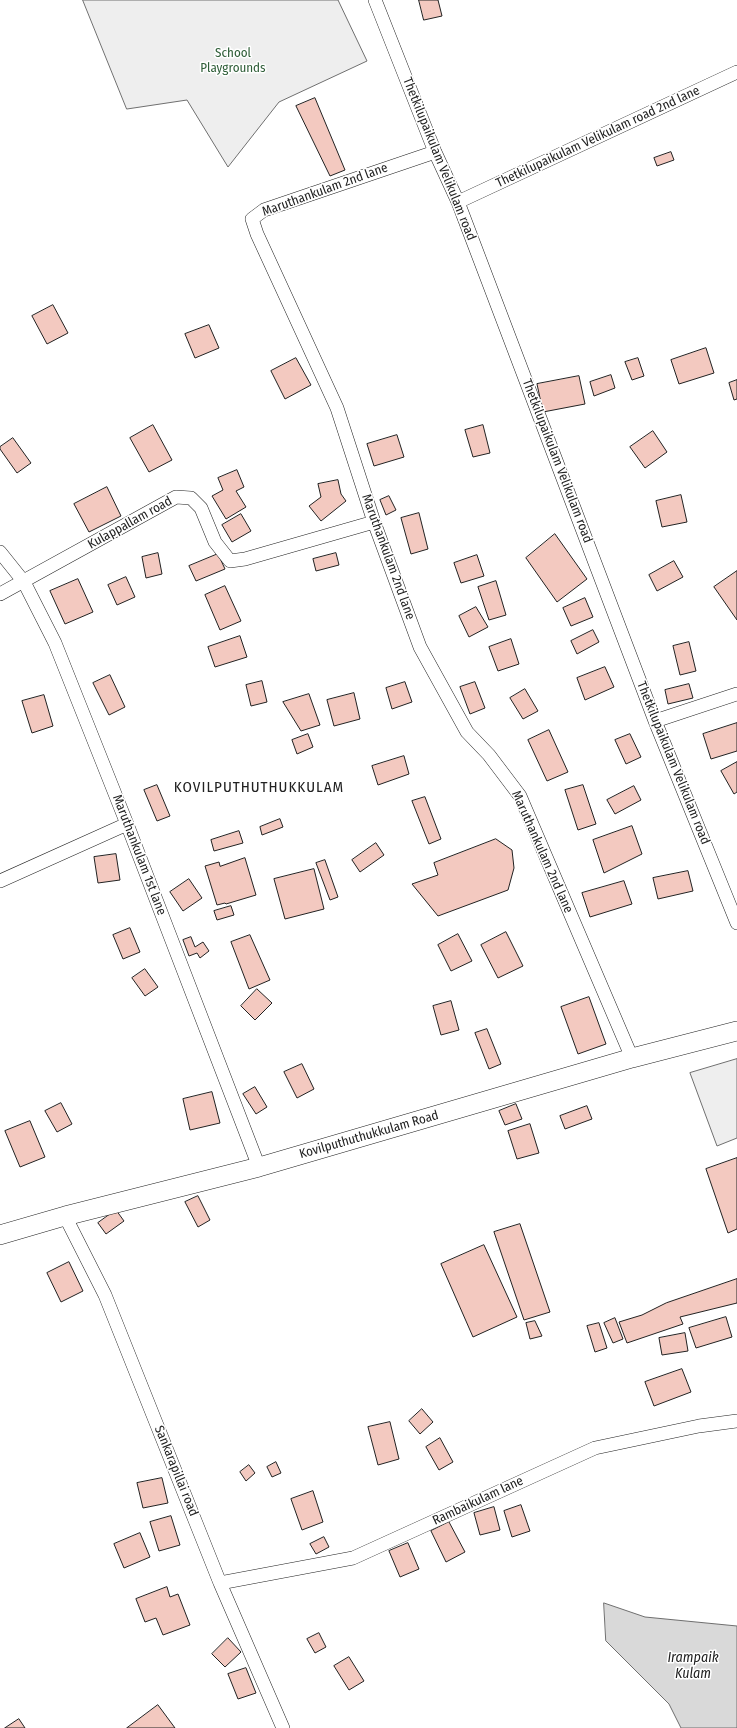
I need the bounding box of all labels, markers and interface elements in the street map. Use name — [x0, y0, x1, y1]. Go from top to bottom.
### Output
park label: School Playgrounds — [200, 45, 266, 76]
street label: Thetkilupaikulam Velikulam road — [399, 75, 479, 243]
street label: Thetkilupaikulam Velikulam road 2nd lane — [494, 83, 702, 191]
street label: Maruthankulam 2nd lane — [260, 160, 390, 220]
street label: Thetkilupaikulam Velikulam road — [518, 377, 596, 545]
street label: Maruthankulam 2nd lane — [358, 492, 418, 622]
street label: Kulappallam road — [85, 493, 175, 553]
street label: Thetkilupaikulam Velikulam road — [633, 679, 713, 847]
district label: KOVILPUTHUTHUKKULAM — [174, 779, 344, 797]
street label: Maruthankulam 2nd lane — [508, 788, 576, 916]
street label: Maruthankulam 1st lane — [109, 793, 169, 917]
street label: Kovilputhuthukkulam Road — [298, 1108, 440, 1162]
street label: Sankarapillai road — [151, 1423, 201, 1519]
street label: Rambaikulam lane — [430, 1473, 526, 1529]
water label: Irampaik Kulam — [667, 1650, 719, 1682]

